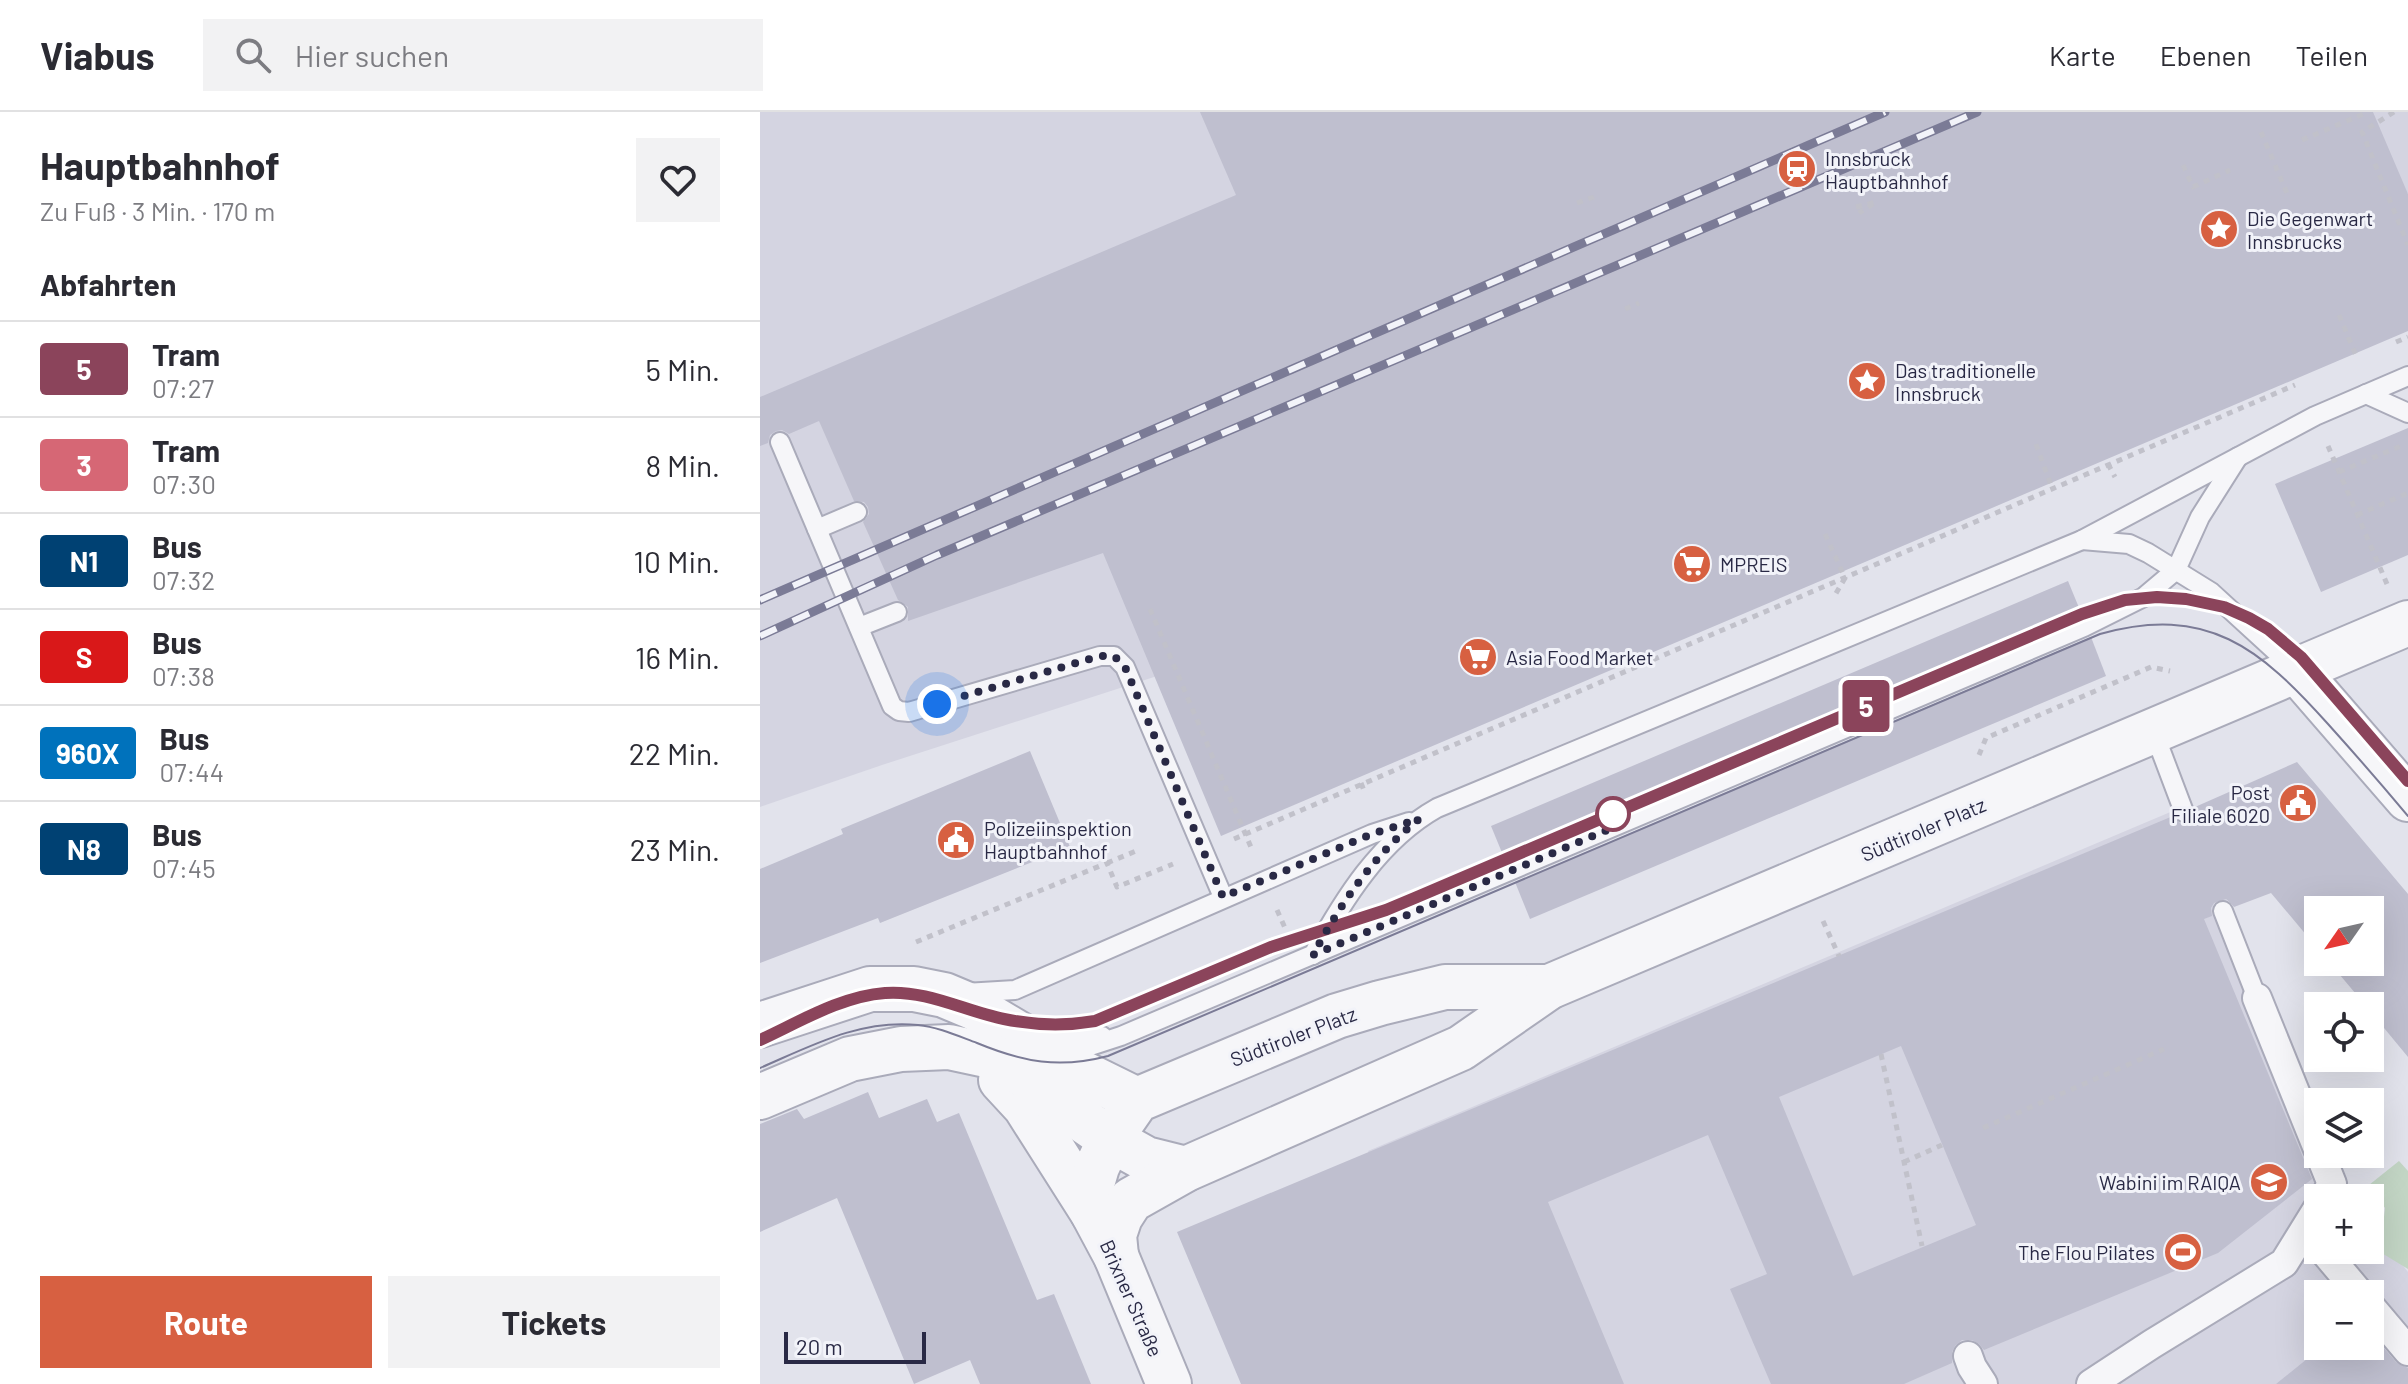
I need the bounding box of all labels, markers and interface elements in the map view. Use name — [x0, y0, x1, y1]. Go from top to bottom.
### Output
search box — [203, 19, 763, 91]
text: Viabus — [40, 32, 155, 78]
icon: search — [231, 33, 275, 77]
text: Hier suchen — [295, 37, 449, 73]
text: Karte — [2049, 38, 2116, 72]
text: Ebenen — [2160, 38, 2252, 72]
text: Teilen — [2296, 38, 2368, 72]
button: heart — [636, 138, 720, 222]
text: Hauptbahnhof — [40, 142, 280, 188]
place label: Innsbruck Hauptbahnhof — [1825, 146, 1949, 193]
station icon: Innsbruck Hauptbahnhof — [1776, 148, 1818, 190]
text: Zu Fuß · 3 Min. · 170 m — [40, 195, 275, 226]
place label: Die Gegenwart Innsbrucks — [2247, 206, 2373, 253]
place icon: Die Gegenwart Innsbrucks — [2198, 208, 2240, 250]
text: Abfahrten — [40, 266, 176, 302]
text: Tram — [152, 336, 220, 372]
text: 5 Min. — [646, 351, 720, 387]
text: 5 — [76, 352, 92, 386]
place label: Das traditionelle Innsbruck — [1895, 358, 2036, 405]
place icon: Das traditionelle Innsbruck — [1846, 360, 1888, 402]
text: 07:27 — [152, 372, 214, 403]
text: Tram — [152, 432, 220, 468]
text: 8 Min. — [645, 447, 720, 483]
text: 3 — [76, 448, 92, 482]
text: 07:30 — [152, 468, 216, 499]
text: Bus — [152, 528, 202, 564]
text: 10 Min. — [634, 543, 720, 579]
supermarket icon: MPREIS — [1671, 543, 1713, 585]
text: N1 — [70, 544, 98, 578]
place label: MPREIS — [1720, 552, 1787, 576]
text: 07:32 — [152, 564, 215, 595]
text: Bus — [152, 624, 202, 660]
supermarket icon: Asia Food Market — [1457, 636, 1499, 678]
text: 16 Min. — [635, 639, 720, 675]
text: S — [76, 640, 92, 674]
place label: Asia Food Market — [1506, 645, 1654, 669]
text: 07:38 — [152, 660, 215, 691]
line badge: 5 — [1840, 680, 1892, 732]
your location — [917, 684, 957, 724]
text: 5 — [1858, 689, 1874, 723]
text: Bus — [160, 720, 209, 756]
text: 22 Min. — [629, 735, 720, 771]
text: 960X — [56, 736, 120, 770]
text: 07:44 — [160, 756, 224, 787]
place label: Post Filiale 6020 — [2171, 780, 2270, 827]
public building icon: Post Filiale 6020 — [2277, 782, 2319, 824]
street label: Südtiroler Platz — [1857, 792, 1989, 866]
unlabelled marker — [1596, 797, 1630, 831]
text: Bus — [152, 816, 202, 852]
place label: Polizeiinspektion Hauptbahnhof — [984, 816, 1132, 863]
public building icon: Polizeiinspektion Hauptbahnhof — [935, 819, 977, 861]
text: 23 Min. — [630, 831, 720, 867]
text: N8 — [67, 832, 101, 866]
text: 07:45 — [152, 852, 216, 883]
north arrow — [2304, 896, 2384, 976]
map controls — [2304, 896, 2384, 1360]
button: locate — [2304, 992, 2384, 1072]
street label: Südtiroler Platz — [1227, 1001, 1360, 1071]
button: layers — [2304, 1088, 2384, 1168]
school or university icon: Wabini im RAIQA — [2248, 1161, 2290, 1203]
place label: Wabini im RAIQA — [2099, 1170, 2241, 1194]
button: + — [2304, 1184, 2384, 1264]
sports icon: The Flou Pilates — [2162, 1231, 2204, 1273]
street label: Brixner Straße — [1096, 1236, 1168, 1360]
place label: The Flou Pilates — [2018, 1240, 2155, 1264]
button: Route — [40, 1276, 372, 1368]
button: Tickets — [388, 1276, 720, 1368]
button: − — [2304, 1280, 2384, 1360]
scale bar — [784, 1328, 926, 1364]
text: 20 m — [796, 1333, 843, 1359]

